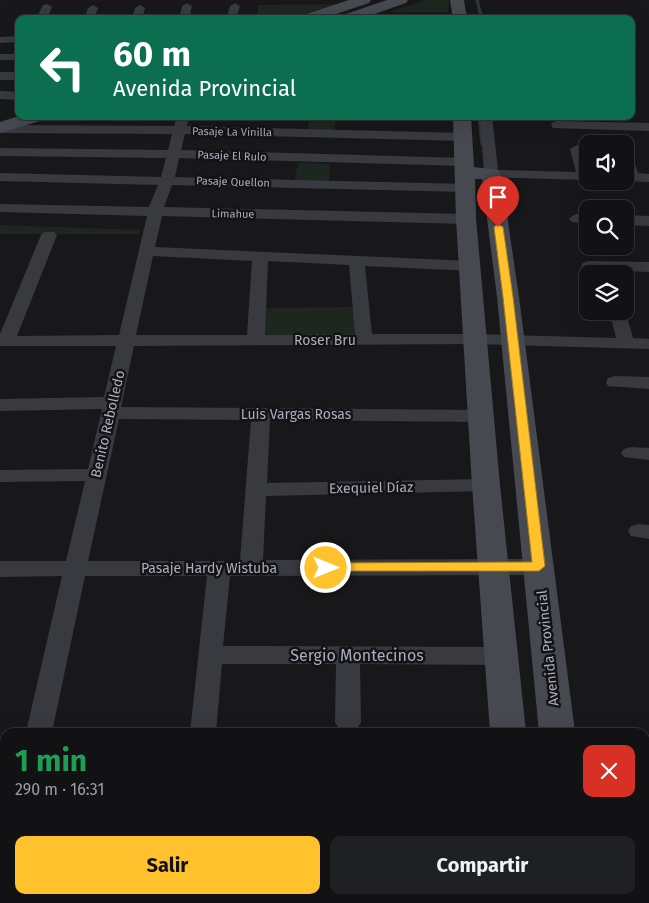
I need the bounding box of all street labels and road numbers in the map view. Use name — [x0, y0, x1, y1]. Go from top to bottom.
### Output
street label: Pasaje La Vinilla — [192, 125, 272, 139]
street label: Pasaje El Rulo — [197, 148, 267, 164]
street label: Pasaje Quellon — [196, 174, 270, 190]
street label: Limahue — [211, 207, 255, 221]
street label: Roser Bru — [294, 332, 356, 349]
street label: Benito Rebolledo — [87, 369, 129, 479]
street label: Luis Vargas Rosas — [241, 406, 352, 423]
street label: Exequiel Díaz — [329, 479, 413, 497]
street label: Pasaje Hardy Wistuba — [141, 560, 277, 577]
street label: Avenida Provincial — [533, 589, 563, 707]
street label: Sergio Montecinos — [290, 646, 424, 665]

